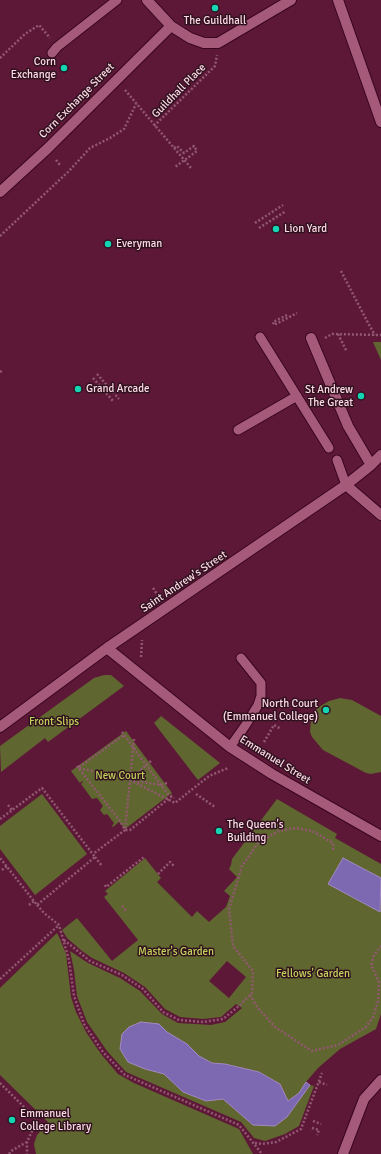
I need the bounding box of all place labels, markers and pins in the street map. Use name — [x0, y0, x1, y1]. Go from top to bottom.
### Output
marker: The Guildhall — [210, 3, 220, 13]
place label: The Guildhall — [184, 14, 246, 28]
place label: Corn Exchange — [11, 55, 56, 81]
marker: Corn Exchange — [59, 63, 69, 73]
place label: Lion Yard — [284, 222, 327, 236]
marker: Lion Yard — [271, 224, 281, 234]
place label: Everyman — [116, 237, 162, 251]
marker: Everyman — [103, 239, 113, 249]
place label: Grand Arcade — [86, 382, 149, 396]
place label: St Andrew The Great — [305, 383, 353, 409]
marker: Grand Arcade — [73, 384, 83, 394]
marker: St Andrew The Great — [356, 391, 366, 401]
place label: North Court (Emmanuel College) — [223, 697, 318, 723]
marker: North Court (Emmanuel College) — [321, 705, 331, 715]
place label: The Queen's Building — [227, 818, 284, 844]
marker: The Queen's Building — [214, 826, 224, 836]
place label: Emmanuel College Library — [20, 1107, 91, 1133]
marker: Emmanuel College Library — [7, 1115, 17, 1125]

